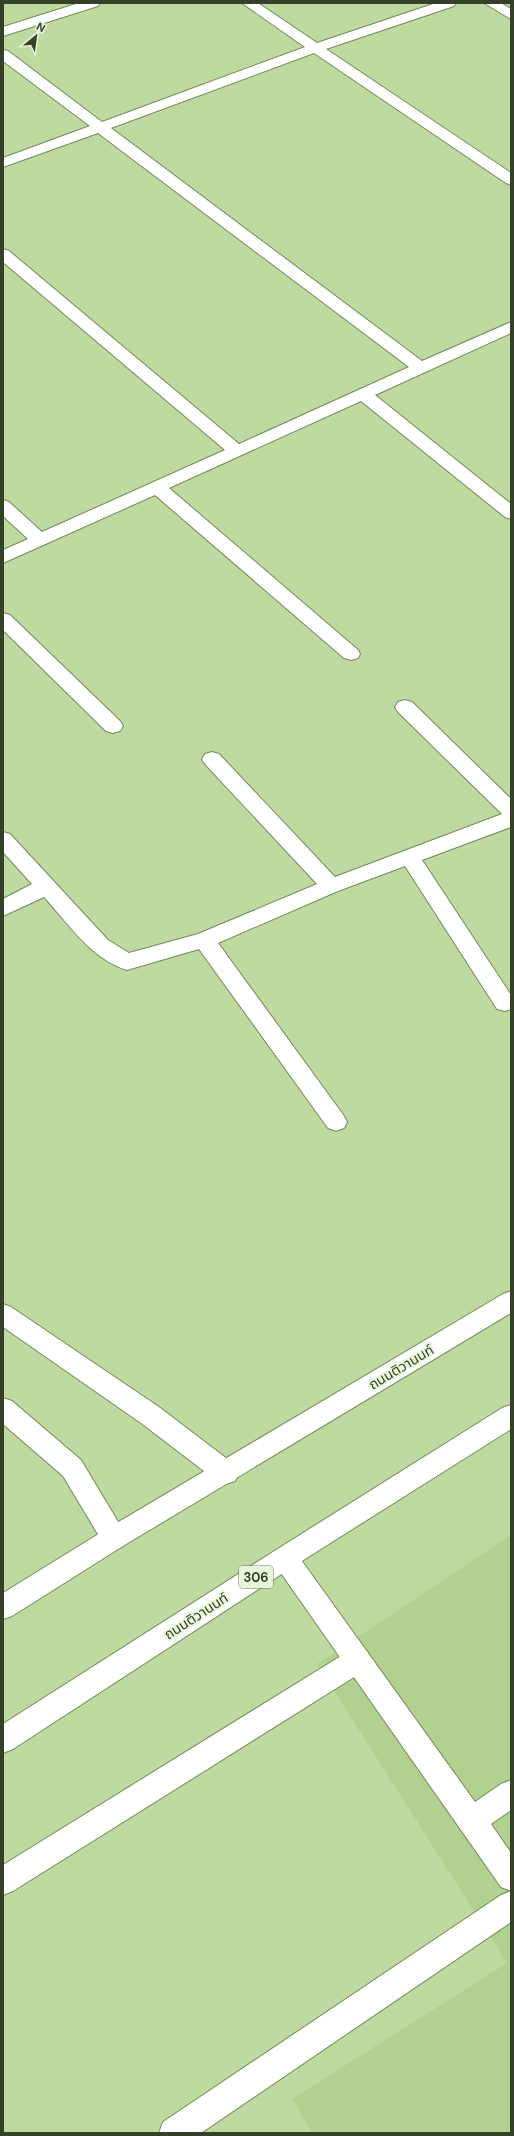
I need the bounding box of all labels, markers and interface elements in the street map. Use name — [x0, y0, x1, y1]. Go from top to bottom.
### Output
north arrow — [16, 16, 56, 56]
text: N — [34, 19, 48, 35]
street label: ถนนติวานนท์ — [365, 1341, 437, 1393]
road number: 306 — [239, 1566, 273, 1588]
street label: ถนนติวานนท์ — [161, 1589, 231, 1643]

